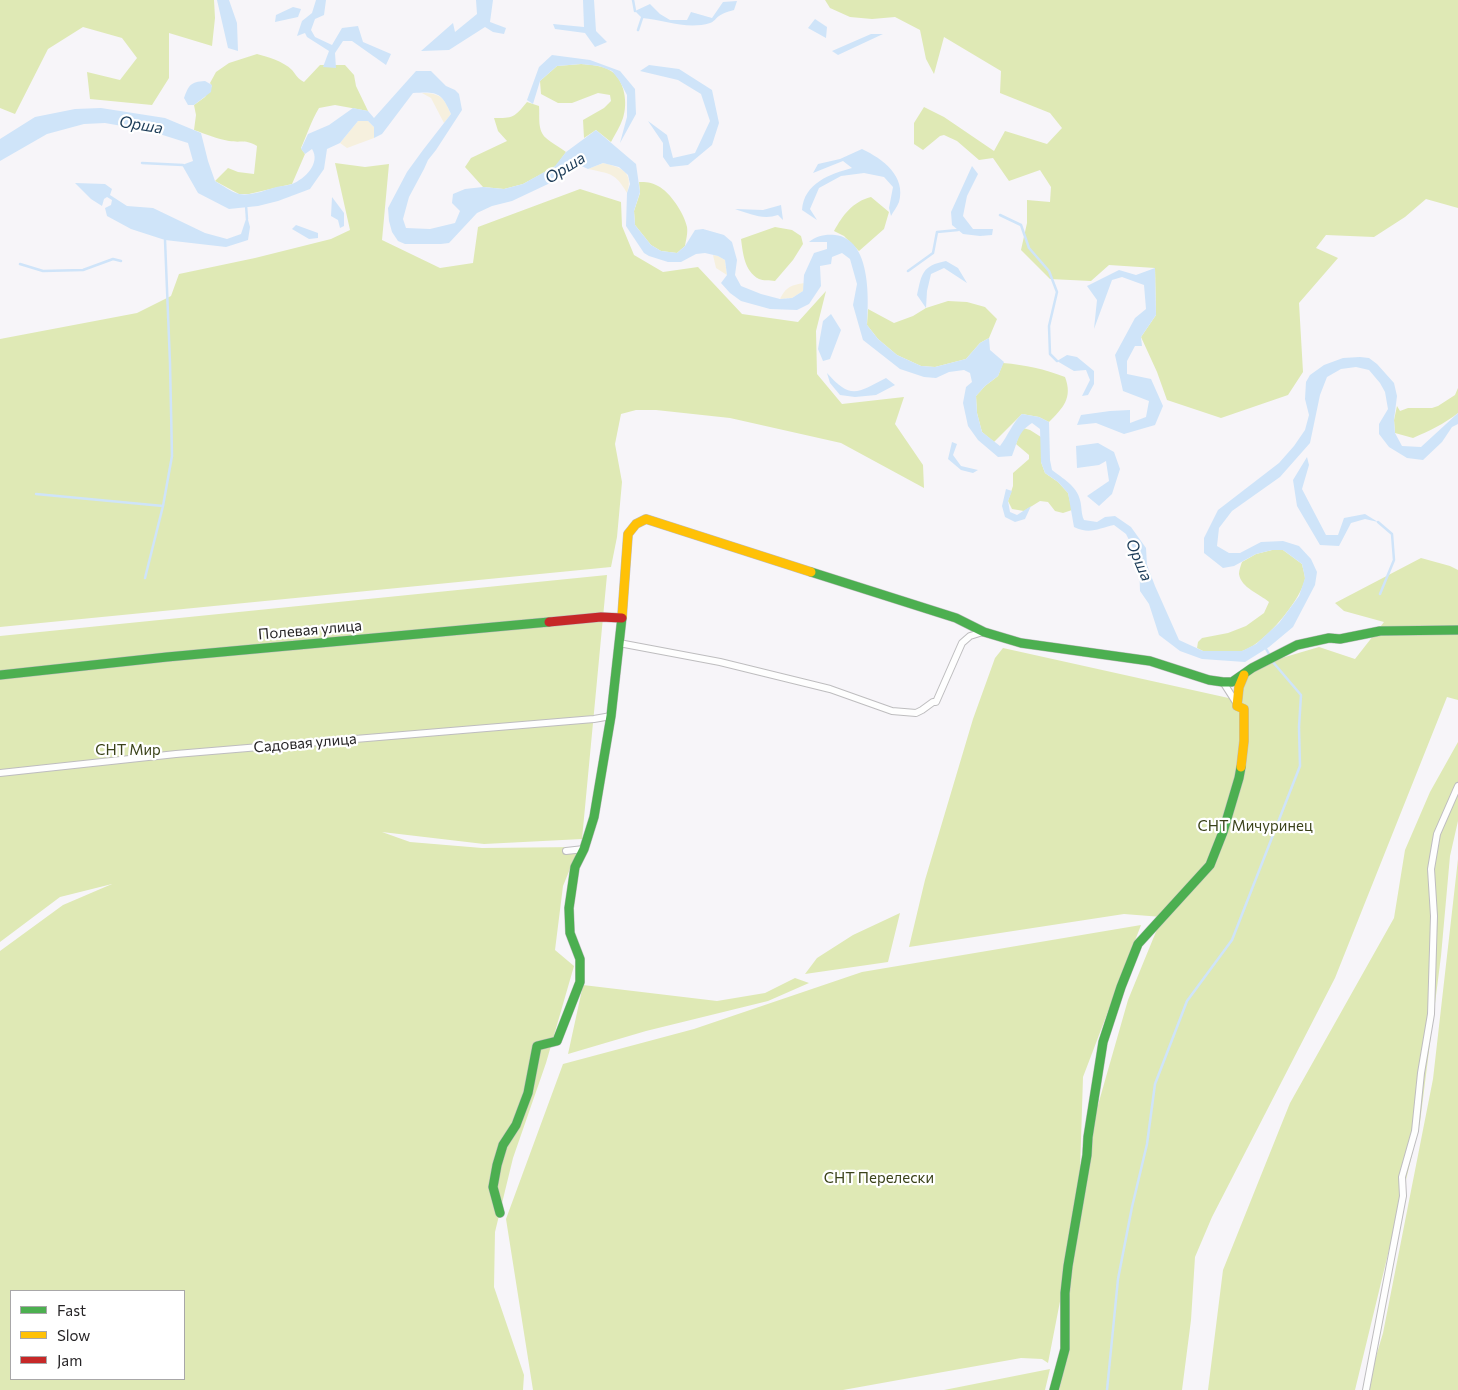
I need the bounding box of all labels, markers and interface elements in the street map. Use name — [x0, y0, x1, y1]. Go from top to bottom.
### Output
water label: Орша — [118, 112, 164, 138]
water label: Орша — [541, 148, 589, 188]
water label: Орша — [1122, 536, 1156, 584]
street label: Полевая улица — [257, 616, 363, 644]
street label: Садовая улица — [253, 730, 357, 756]
park label: СНТ Мир — [95, 741, 161, 759]
park label: СНТ Мичуринец — [1197, 817, 1313, 835]
park label: СНТ Перелески — [824, 1169, 934, 1187]
legend — [10, 1290, 185, 1380]
text: Fast — [57, 1301, 86, 1319]
text: Slow — [57, 1326, 90, 1344]
text: Jam — [57, 1351, 82, 1369]

